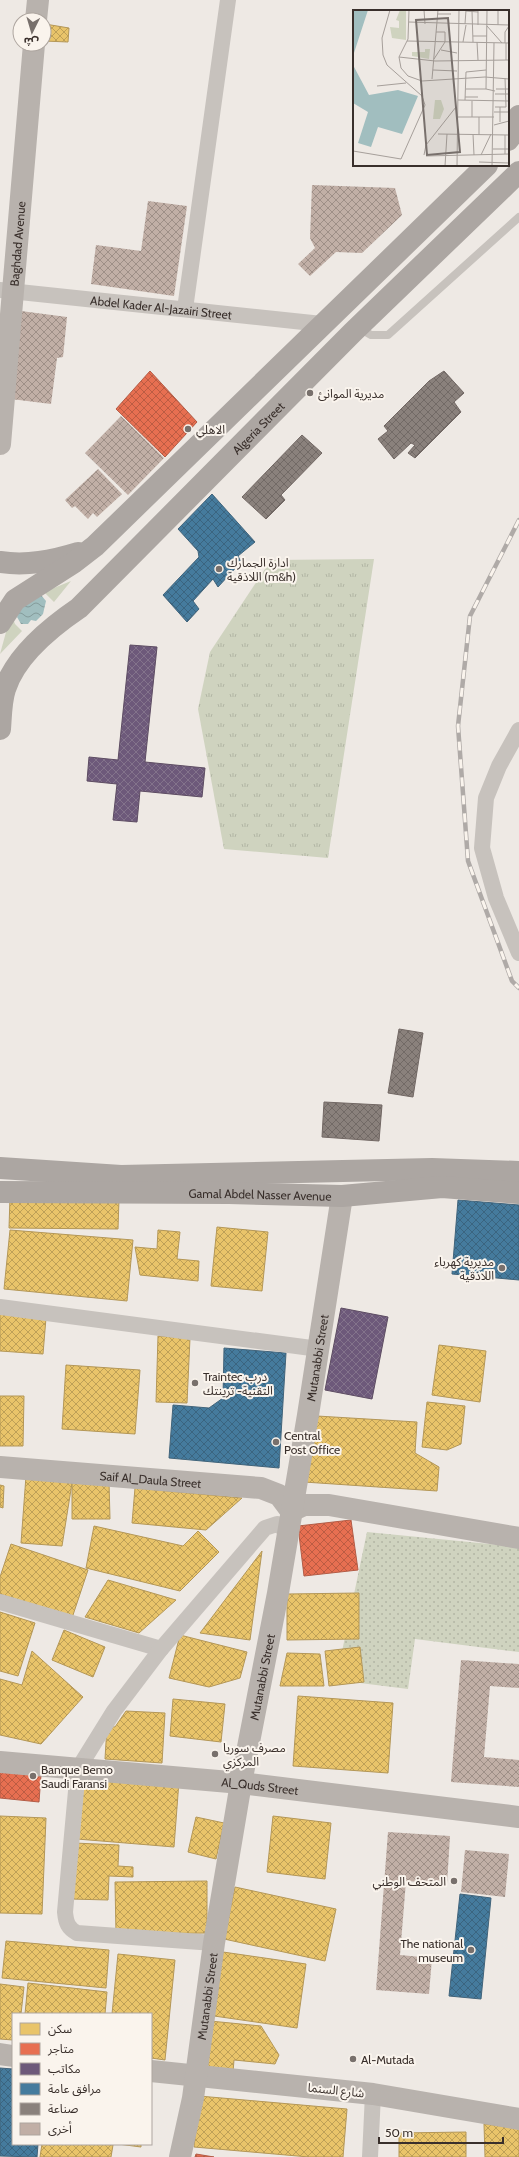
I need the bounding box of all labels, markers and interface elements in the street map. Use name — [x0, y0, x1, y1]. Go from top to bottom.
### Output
inset map — [353, 10, 509, 166]
north arrow — [12, 12, 52, 52]
text: ش — [23, 34, 39, 50]
street label: Baghdad Avenue — [6, 201, 28, 287]
street label: Abdel Kader Al-Jazairi Street — [90, 292, 233, 322]
place label: مديرية الموانئ — [318, 386, 384, 401]
marker: مديرية الموانئ — [305, 388, 315, 398]
street label: Algeria Street — [229, 398, 287, 457]
place label: الاهلي — [196, 422, 225, 439]
marker: الاهلي — [183, 424, 193, 434]
place label: ادارة الجمارك اللاذقية (m&h) — [227, 555, 296, 584]
marker: ادارة الجمارك اللاذقية (m&h) — [214, 564, 224, 574]
street label: Gamal Abdel Nasser Avenue — [188, 1185, 332, 1203]
place label: مديرية كهرباء اللاذقية — [434, 1254, 494, 1283]
marker: مديرية كهرباء اللاذقية — [497, 1263, 507, 1273]
street label: Mutanabbi Street — [303, 1313, 331, 1402]
place label: Traintec درب التقنية- ترينتك — [203, 1369, 273, 1398]
marker: Traintec درب التقنية- ترينتك — [190, 1378, 200, 1388]
place label: Central Post Office — [284, 1428, 340, 1457]
marker: Central Post Office — [271, 1437, 281, 1447]
street label: Saif Al_Daula Street — [99, 1468, 202, 1491]
street label: Mutanabbi Street — [246, 1633, 277, 1722]
place label: مصرف سوريا المركزي — [223, 1740, 286, 1771]
marker: مصرف سوريا المركزي — [210, 1749, 220, 1759]
place label: Banque Bemo Saudi Faransi — [41, 1762, 113, 1791]
marker: Banque Bemo Saudi Faransi — [28, 1771, 38, 1781]
street label: Al_Quds Street — [221, 1774, 299, 1797]
place label: المتحف الوطني — [372, 1874, 446, 1891]
marker: المتحف الوطني — [449, 1876, 459, 1886]
place label: The national museum — [400, 1936, 463, 1965]
marker: The national museum — [466, 1945, 476, 1955]
street label: Mutanabbi Street — [193, 1952, 220, 2041]
legend — [12, 2013, 152, 2145]
text: سكن — [48, 2021, 72, 2036]
text: متاجر — [47, 2041, 74, 2056]
place label: Al-Mutada — [361, 2052, 415, 2067]
marker: Al-Mutada — [348, 2054, 358, 2064]
text: مكاتب — [48, 2061, 81, 2076]
street label: شارع السنما — [307, 2080, 365, 2102]
text: مرافق عامة — [48, 2081, 101, 2097]
text: صناعة — [48, 2101, 78, 2116]
scale bar — [379, 2119, 503, 2145]
text: أخرى — [48, 2121, 72, 2136]
text: 50 m — [385, 2125, 413, 2140]

